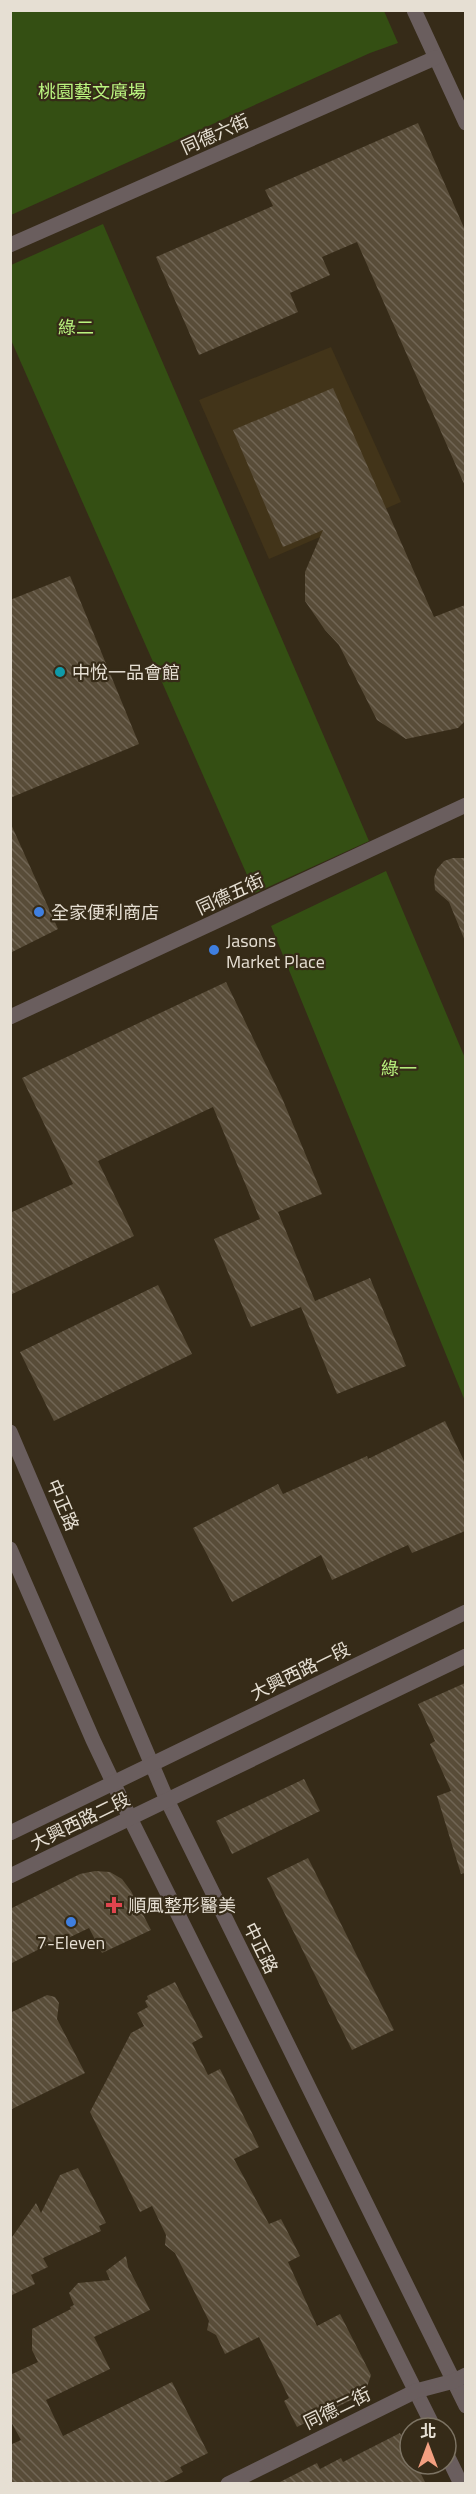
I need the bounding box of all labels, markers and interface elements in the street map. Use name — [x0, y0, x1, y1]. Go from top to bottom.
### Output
park label: 桃園藝文廣場 — [38, 78, 146, 105]
street label: 同德六街 — [177, 107, 253, 161]
park label: 綠二 — [58, 314, 94, 341]
place label: 中悅一品會館 — [72, 659, 180, 686]
marker: 中悅一品會館 — [53, 665, 67, 679]
street label: 同德五街 — [192, 867, 268, 921]
place label: 全家便利商店 — [51, 899, 159, 926]
marker: 全家便利商店 — [32, 905, 46, 919]
place label: Jasons Market Place — [226, 927, 325, 975]
marker: Jasons Market Place — [207, 943, 221, 957]
park label: 綠一 — [381, 1055, 417, 1082]
street label: 中正路 — [40, 1475, 86, 1535]
street label: 大興西路一段 — [246, 1635, 354, 1707]
street label: 大興西路二段 — [26, 1785, 134, 1857]
place label: 順風整形醫美 — [128, 1892, 236, 1919]
marker: 順風整形醫美 — [105, 1896, 123, 1914]
marker: 7-Eleven — [64, 1915, 78, 1929]
street label: 中正路 — [237, 1918, 285, 1978]
place label: 7-Eleven — [37, 1929, 105, 1956]
street label: 同德二街 — [299, 2380, 375, 2436]
north arrow — [398, 2416, 458, 2476]
text: 北 — [420, 2419, 436, 2443]

